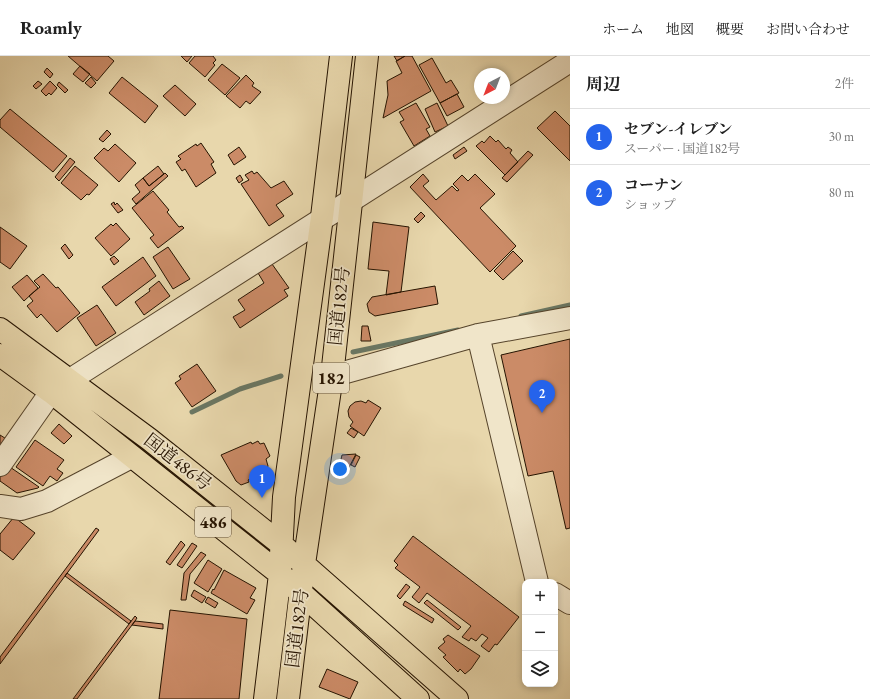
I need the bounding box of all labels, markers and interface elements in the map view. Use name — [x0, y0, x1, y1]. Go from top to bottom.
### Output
text: Roamly — [20, 15, 82, 40]
text: ホーム — [602, 20, 644, 38]
text: 地図 — [666, 20, 694, 38]
text: 概要 — [716, 20, 744, 38]
text: お問い合わせ — [766, 20, 850, 38]
north arrow — [474, 68, 510, 104]
text: 周辺 — [586, 73, 620, 95]
text: 2件 — [835, 75, 854, 92]
text: セブン-イレブン — [624, 119, 733, 138]
text: 1 — [596, 128, 602, 145]
text: 30 m — [829, 128, 854, 145]
text: スーパー · 国道182号 — [624, 140, 740, 157]
text: コーナン — [624, 175, 683, 194]
text: 2 — [596, 184, 602, 201]
text: 80 m — [829, 184, 854, 201]
text: ショップ — [624, 196, 676, 213]
street label: 国道182号 — [323, 265, 354, 347]
road number: 182 — [313, 363, 349, 393]
pin: 2 — [529, 380, 555, 413]
street label: 国道486号 — [140, 428, 217, 495]
your location — [330, 459, 350, 479]
pin: 1 — [249, 465, 275, 498]
road number: 486 — [195, 507, 231, 537]
map controls — [522, 579, 558, 687]
button: + — [522, 579, 558, 615]
street label: 国道182号 — [280, 587, 313, 669]
button: − — [522, 615, 558, 651]
button: layers — [522, 651, 558, 687]

